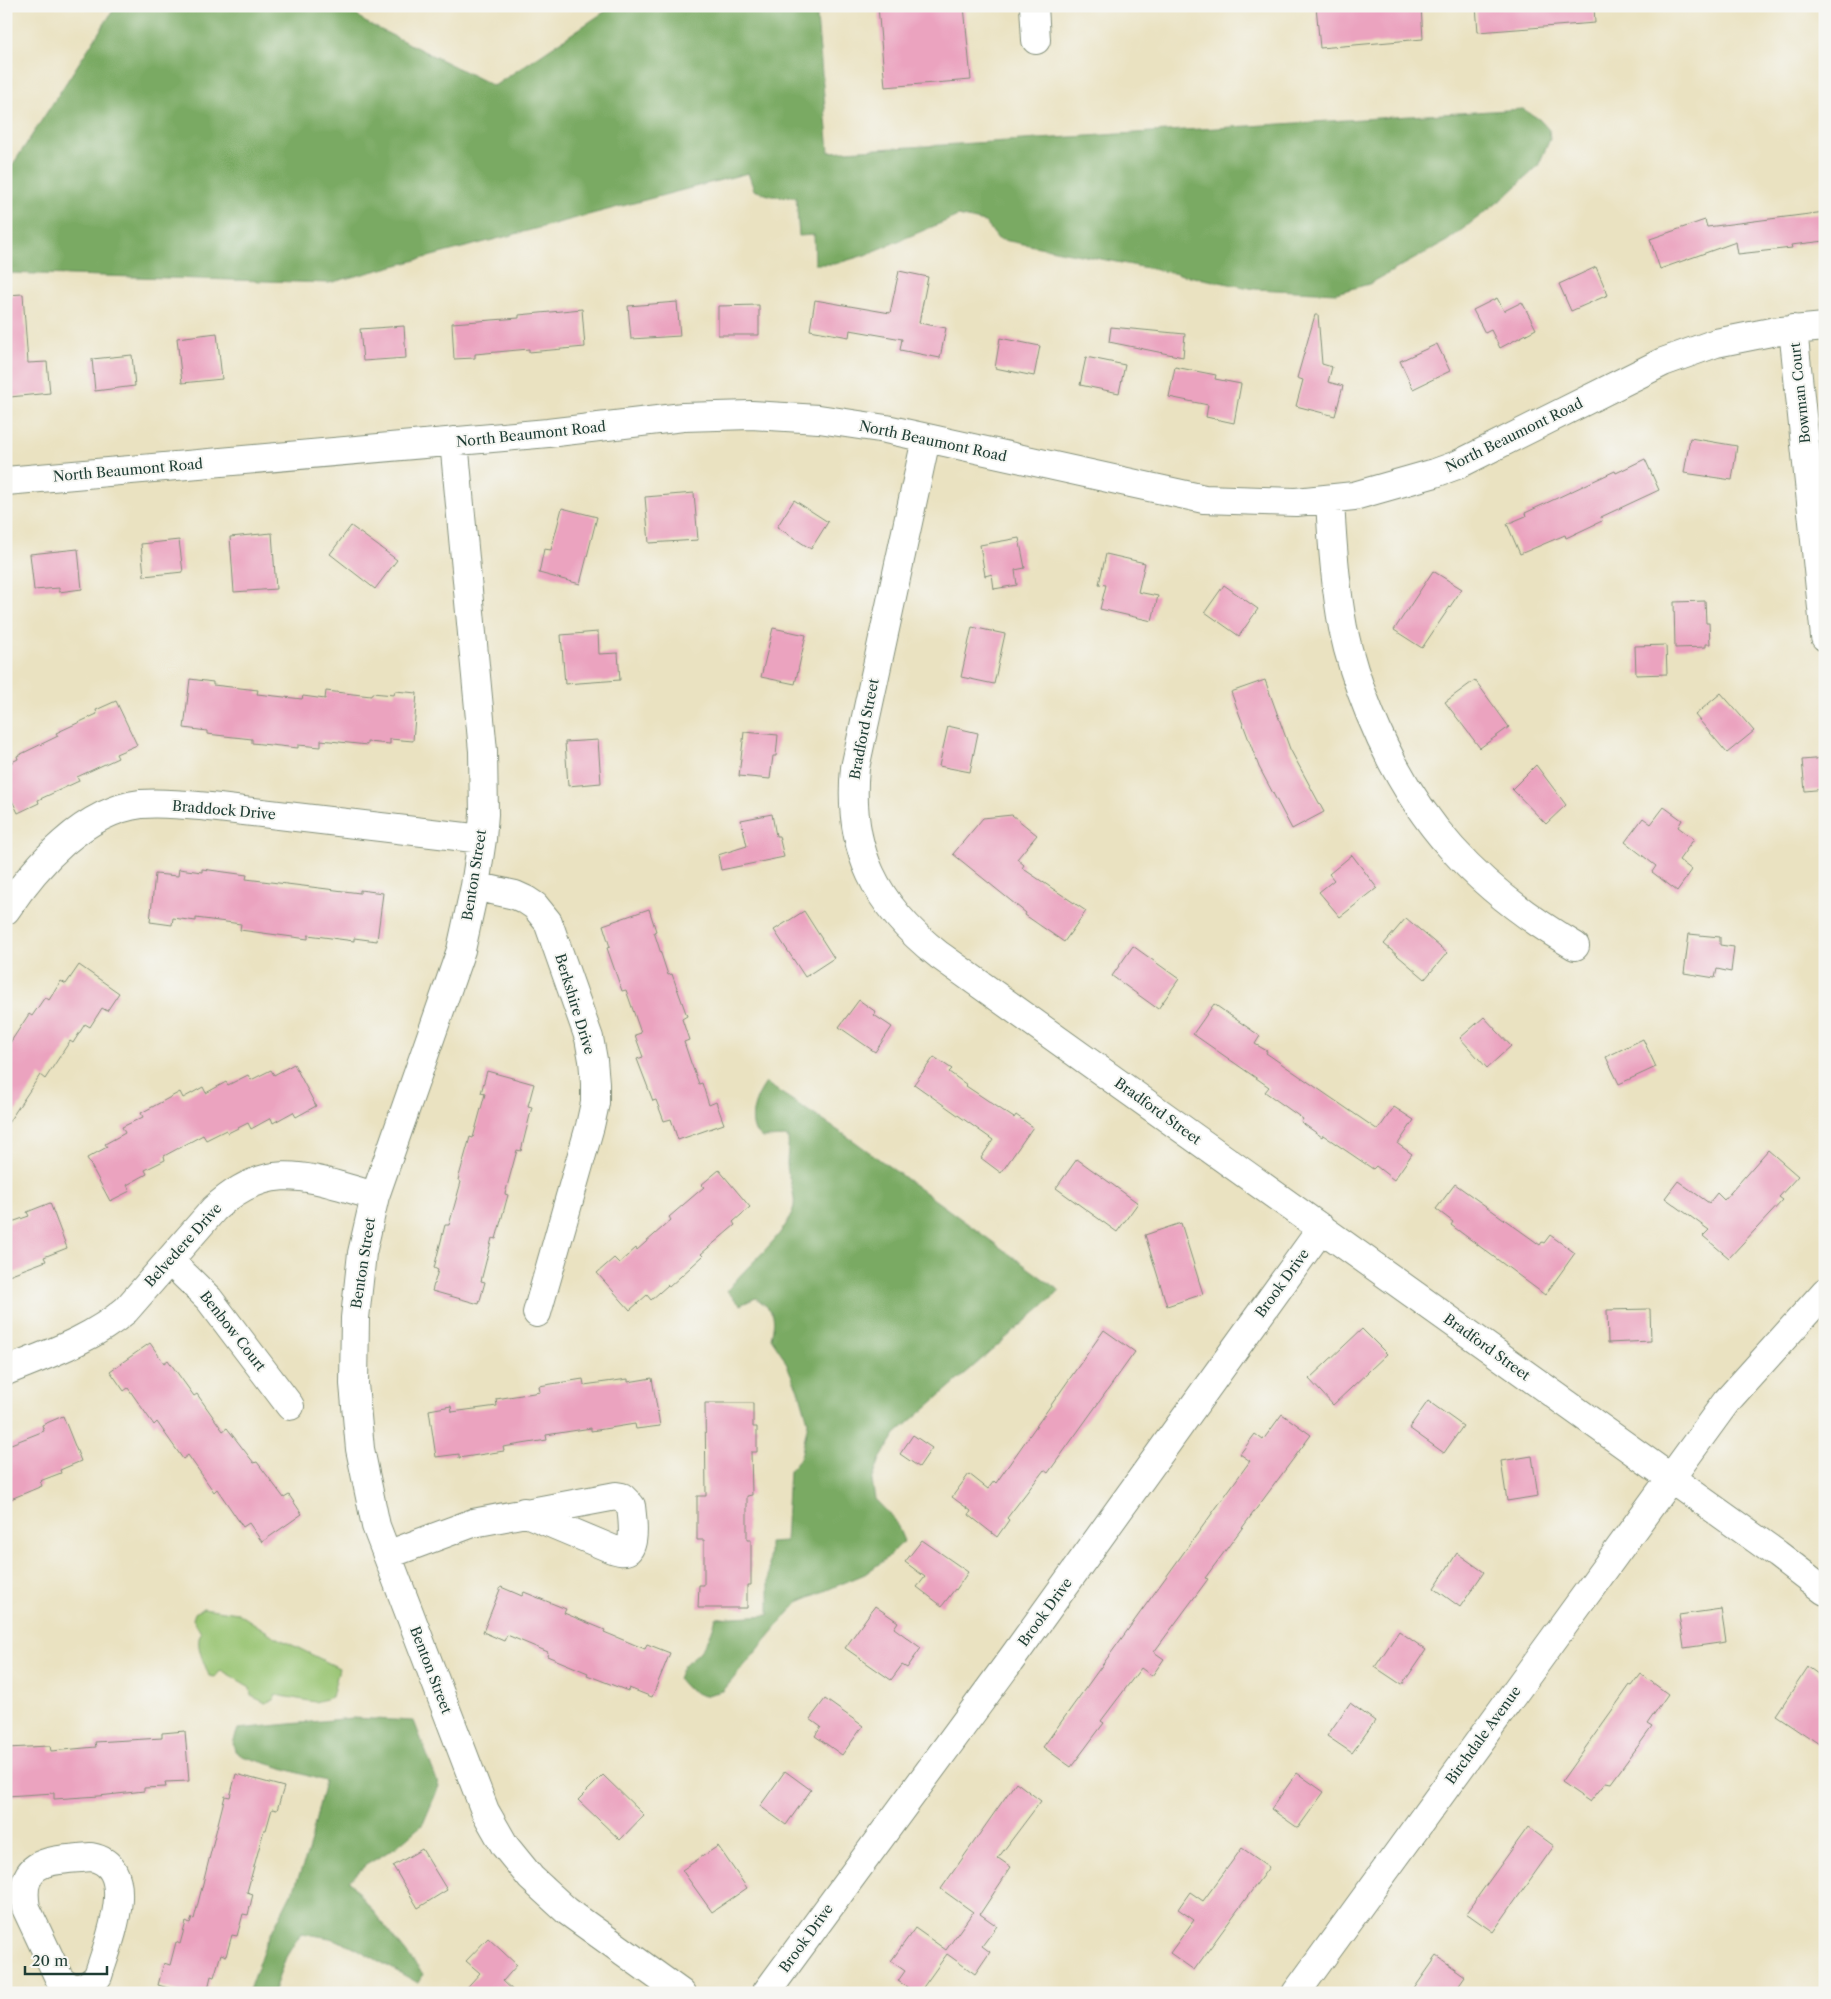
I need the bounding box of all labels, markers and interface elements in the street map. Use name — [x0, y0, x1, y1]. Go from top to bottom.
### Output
street label: Bowman Court — [1786, 342, 1814, 444]
street label: North Beaumont Road — [1442, 394, 1586, 476]
street label: North Beaumont Road — [455, 417, 607, 451]
street label: North Beaumont Road — [858, 417, 1009, 466]
street label: North Beaumont Road — [52, 454, 204, 486]
street label: Bradford Street — [845, 677, 883, 781]
street label: Braddock Drive — [171, 797, 277, 824]
street label: Benton Street — [458, 828, 490, 922]
street label: Berkshire Drive — [551, 951, 599, 1057]
street label: Bradford Street — [1111, 1074, 1205, 1148]
street label: Belvedere Drive — [141, 1199, 225, 1291]
street label: Benton Street — [347, 1216, 379, 1310]
street label: Brook Drive — [1251, 1245, 1313, 1321]
street label: Benbow Court — [196, 1287, 270, 1375]
street label: Bradford Street — [1440, 1310, 1534, 1384]
street label: Brook Drive — [1014, 1574, 1076, 1650]
street label: Benton Street — [406, 1624, 456, 1716]
street label: Birchdale Avenue — [1441, 1682, 1525, 1787]
street label: Brook Drive — [775, 1900, 837, 1976]
scale bar — [25, 1944, 108, 1976]
text: 20 m — [32, 1951, 68, 1970]

